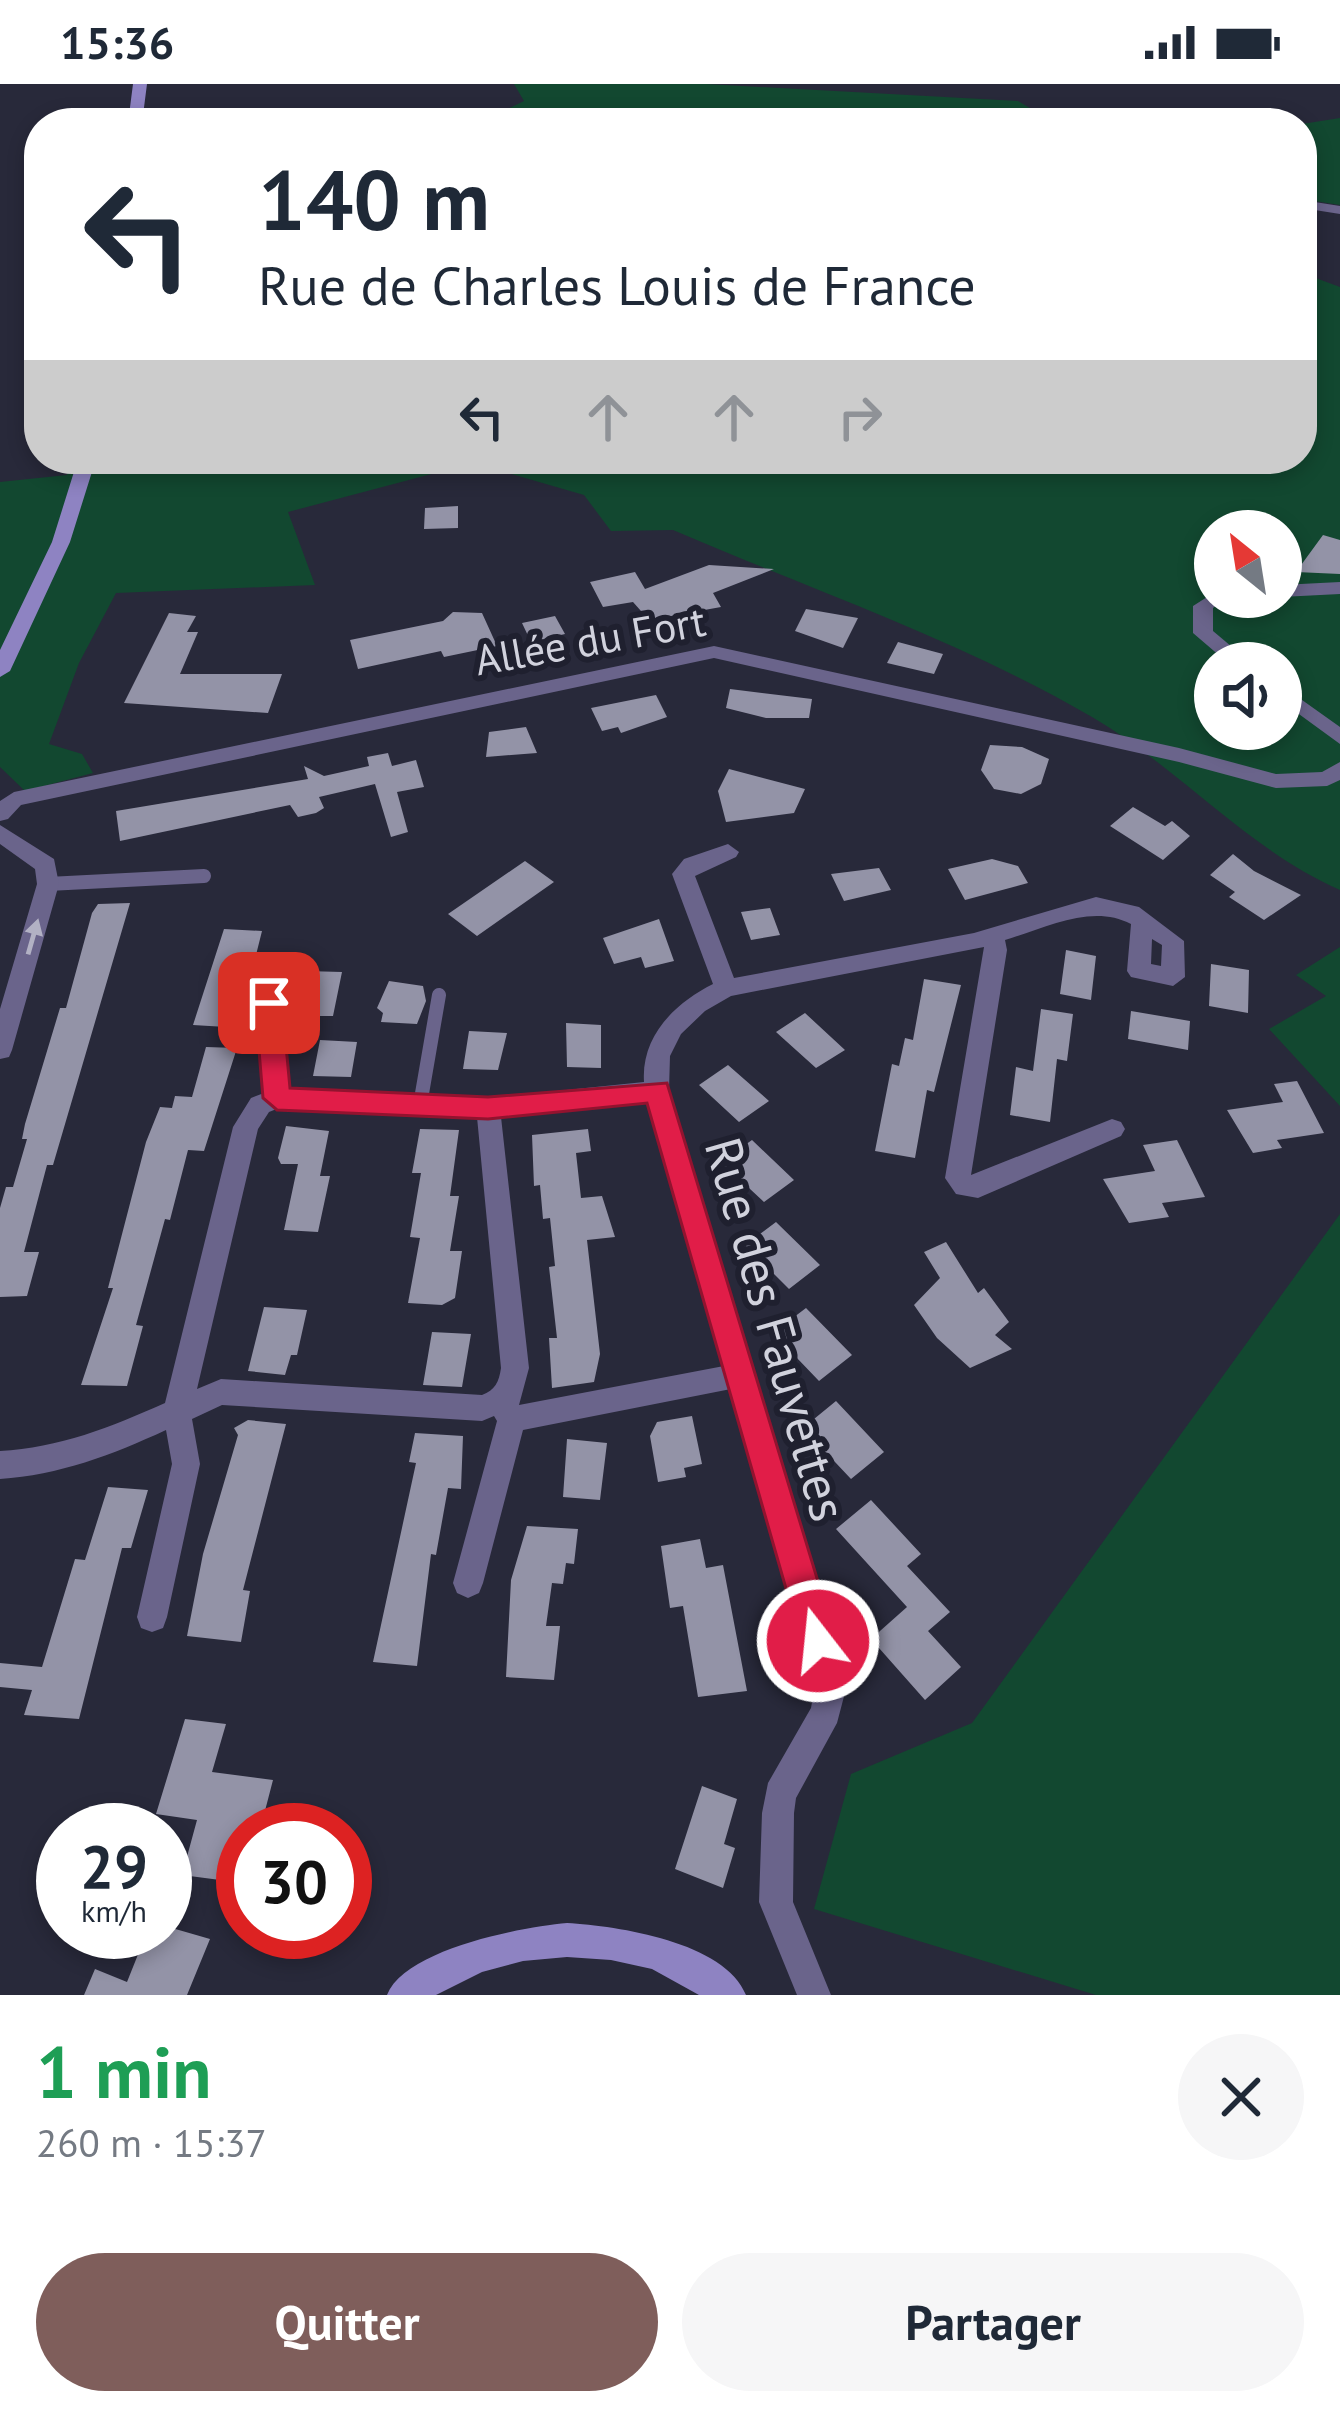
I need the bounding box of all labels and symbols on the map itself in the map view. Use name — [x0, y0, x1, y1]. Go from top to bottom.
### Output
north arrow — [1194, 510, 1302, 618]
street label: Allée du Fort — [471, 593, 709, 687]
one-way arrow — [24, 919, 43, 956]
pin — [218, 952, 320, 1054]
street label: Rue des Fauvettes — [691, 1130, 863, 1528]
position arrow — [755, 1578, 881, 1704]
speed limit sign: 30 — [216, 1803, 372, 1959]

